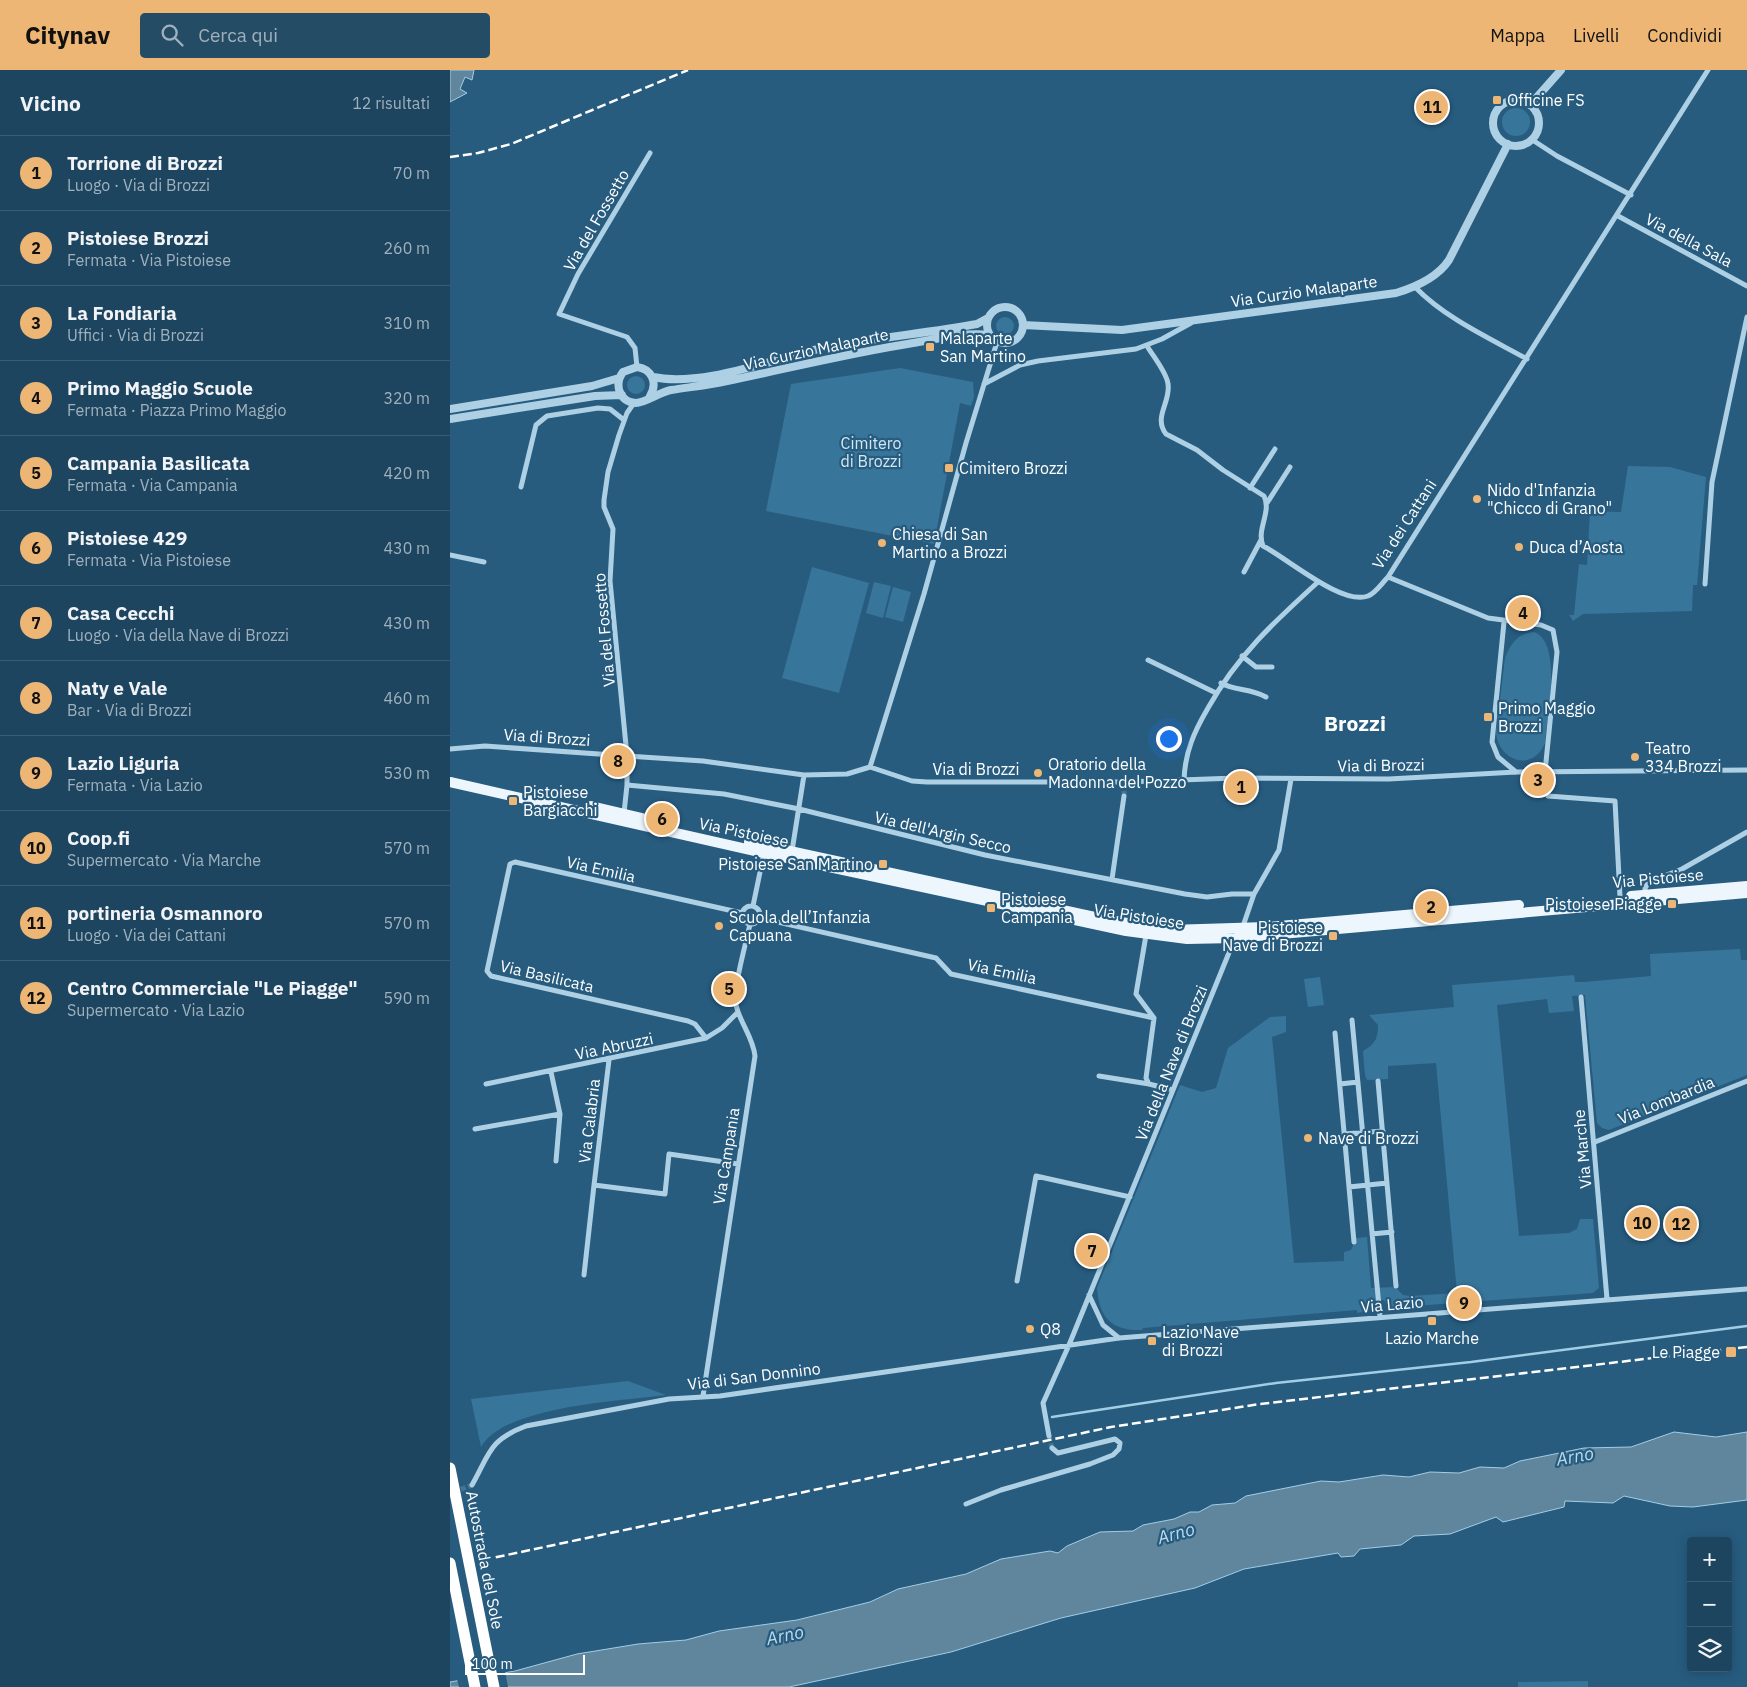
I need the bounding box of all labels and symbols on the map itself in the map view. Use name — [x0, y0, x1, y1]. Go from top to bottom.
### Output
pin: 11 — [1416, 88, 1448, 126]
place label: Officine FS — [1507, 90, 1585, 110]
marker: Officine FS — [1491, 94, 1503, 106]
street label: Via del Fossetto — [559, 166, 633, 274]
street label: Via della Sala — [1642, 209, 1736, 272]
street label: Via Curzio Malaparte — [1229, 271, 1379, 311]
street label: Via Curzio Malaparte — [742, 324, 890, 374]
place label: Malaparte San Martino — [940, 328, 1026, 366]
marker: Malaparte San Martino — [924, 341, 936, 353]
park label: Cimitero di Brozzi — [840, 433, 902, 471]
place label: Cimitero Brozzi — [959, 458, 1068, 478]
marker: Cimitero Brozzi — [943, 462, 955, 474]
street label: Via dei Cattani — [1368, 475, 1440, 573]
place label: Nido d'Infanzia "Chicco di Grano" — [1487, 480, 1612, 518]
marker: Nido d'Infanzia "Chicco di Grano" — [1471, 493, 1483, 505]
place label: Chiesa di San Martino a Brozzi — [892, 524, 1007, 562]
marker: Chiesa di San Martino a Brozzi — [876, 537, 888, 549]
place label: Duca d’Aosta — [1529, 537, 1623, 557]
marker: Duca d’Aosta — [1513, 541, 1525, 553]
street label: Via del Fossetto — [589, 572, 619, 688]
pin: 4 — [1507, 594, 1539, 632]
place label: Primo Maggio Brozzi — [1498, 698, 1596, 736]
district label: Brozzi — [1324, 709, 1386, 737]
marker: Primo Maggio Brozzi — [1482, 711, 1494, 723]
street label: Via di Brozzi — [503, 724, 591, 750]
your location — [1156, 726, 1182, 752]
place label: Teatro 334 Brozzi — [1645, 738, 1722, 776]
pin: 8 — [602, 742, 634, 780]
marker: Teatro 334 Brozzi — [1629, 751, 1641, 763]
place label: Oratorio della Madonna del Pozzo — [1048, 754, 1186, 792]
street label: Via di Brozzi — [1337, 754, 1425, 776]
street label: Via di Brozzi — [932, 759, 1020, 779]
pin: 3 — [1522, 761, 1554, 799]
marker: Oratorio della Madonna del Pozzo — [1032, 767, 1044, 779]
pin: 1 — [1225, 768, 1257, 806]
place label: Pistoiese Bargiacchi — [523, 782, 598, 820]
marker: Pistoiese Bargiacchi — [507, 795, 519, 807]
pin: 6 — [646, 800, 678, 838]
street label: Via dell'Argin Secco — [873, 807, 1013, 857]
street label: Via Pistoiese — [697, 813, 791, 851]
street label: Via Emilia — [565, 851, 638, 887]
place label: Pistoiese San Martino — [718, 854, 873, 874]
marker: Pistoiese San Martino — [877, 858, 889, 870]
street label: Via Pistoiese — [1612, 864, 1705, 892]
pin: 2 — [1415, 888, 1447, 926]
place label: Pistoiese Campania — [1001, 889, 1073, 927]
place label: Pistoiese Piagge — [1545, 894, 1662, 914]
marker: Pistoiese Piagge — [1666, 898, 1678, 910]
street label: Via Pistoiese — [1092, 899, 1186, 933]
marker: Pistoiese Campania — [985, 902, 997, 914]
place label: Scuola dell’Infanzia Capuana — [729, 907, 871, 945]
place label: Pistoiese Nave di Brozzi — [1222, 917, 1323, 955]
marker: Scuola dell’Infanzia Capuana — [713, 920, 725, 932]
marker: Pistoiese Nave di Brozzi — [1327, 930, 1339, 942]
street label: Via Emilia — [966, 954, 1039, 988]
street label: Via Basilicata — [498, 955, 596, 997]
pin: 5 — [713, 970, 745, 1008]
street label: Via della Nave di Brozzi — [1131, 982, 1211, 1144]
street label: Via Abruzzi — [573, 1028, 655, 1064]
street label: Via Lombardia — [1615, 1071, 1718, 1128]
street label: Via Calabria — [574, 1077, 604, 1164]
street label: Via Campania — [708, 1106, 744, 1206]
street label: Via Marche — [1569, 1108, 1595, 1189]
place label: Nave di Brozzi — [1318, 1128, 1419, 1148]
marker: Nave di Brozzi — [1302, 1132, 1314, 1144]
pin: 10 — [1626, 1204, 1658, 1242]
pin: 12 — [1665, 1205, 1697, 1243]
pin: 7 — [1076, 1232, 1108, 1270]
pin: 9 — [1448, 1284, 1480, 1322]
street label: Via Lazio — [1360, 1291, 1424, 1317]
marker: Lazio Marche — [1426, 1315, 1438, 1327]
place label: Q8 — [1040, 1319, 1061, 1339]
place label: Lazio Nave di Brozzi — [1162, 1322, 1239, 1360]
marker: Q8 — [1024, 1323, 1036, 1335]
place label: Lazio Marche — [1385, 1328, 1479, 1348]
marker: Lazio Nave di Brozzi — [1146, 1335, 1158, 1347]
place label: Le Piagge — [1652, 1342, 1720, 1362]
marker: Le Piagge — [1724, 1345, 1738, 1359]
street label: Via di San Donnino — [686, 1358, 822, 1394]
water label: Arno — [1553, 1441, 1596, 1471]
street label: Autostrada del Sole — [462, 1489, 508, 1631]
water label: Arno — [1154, 1517, 1197, 1549]
water label: Arno — [763, 1620, 806, 1650]
scale bar — [465, 1652, 585, 1675]

